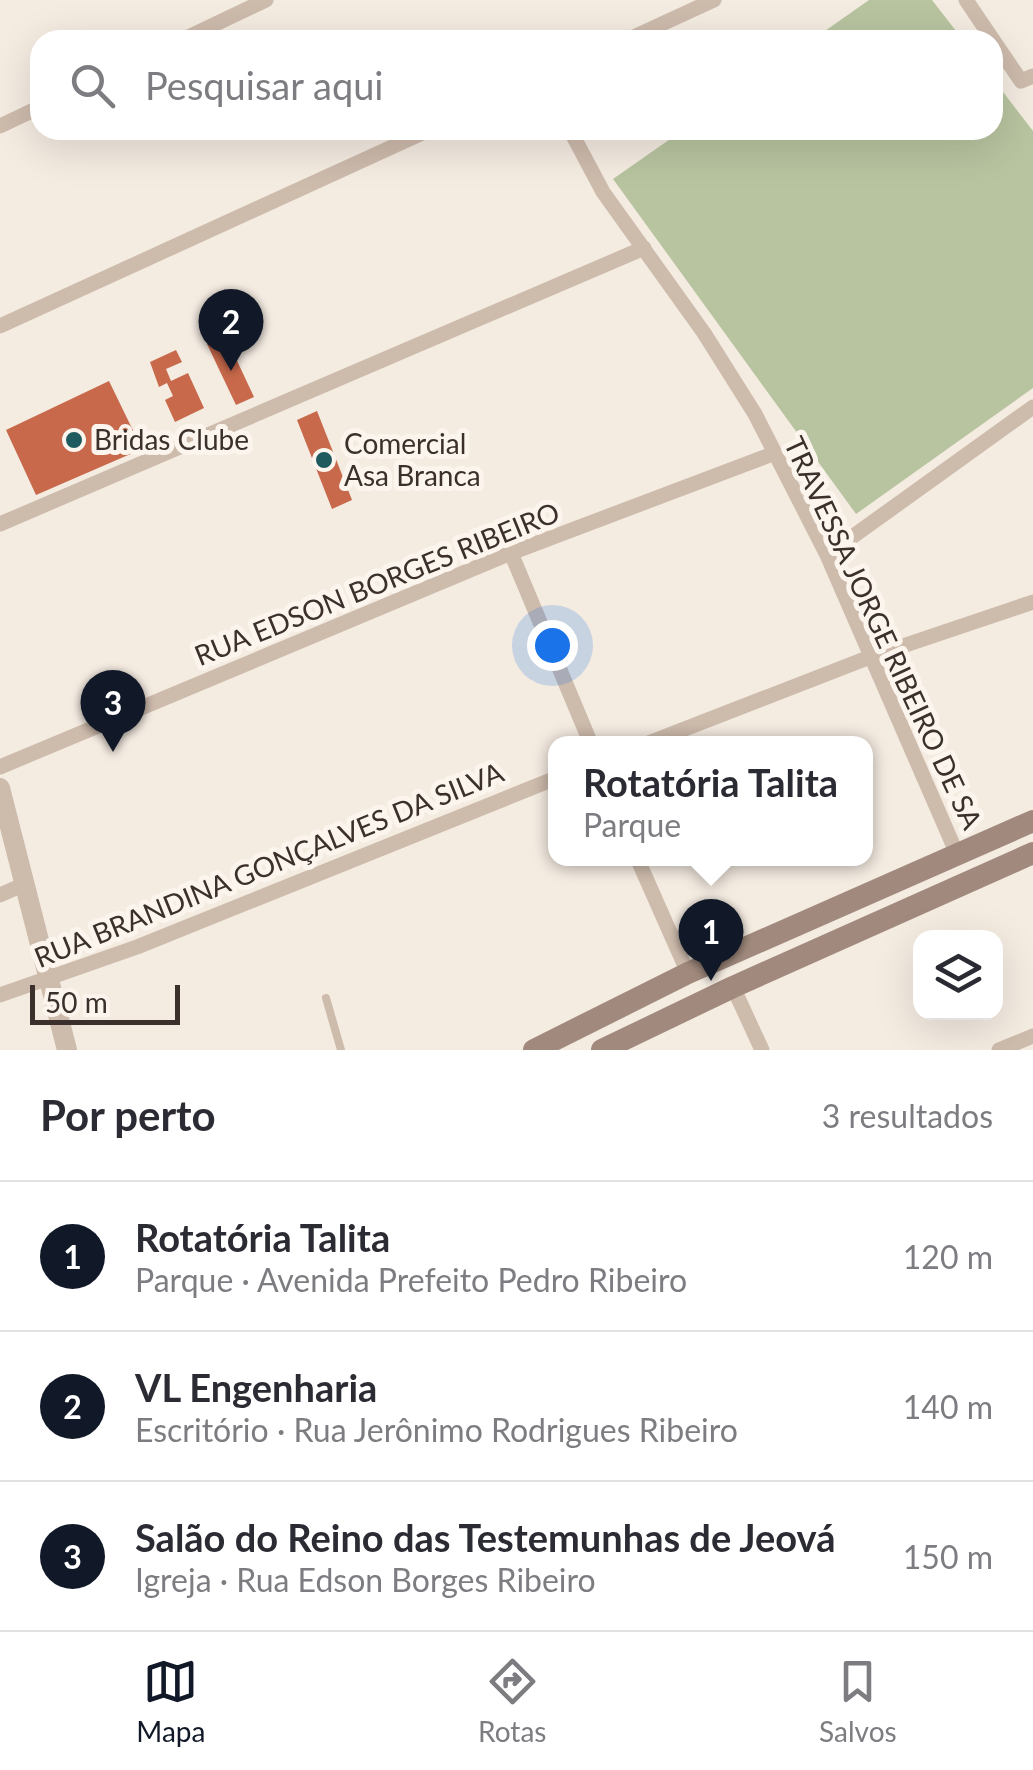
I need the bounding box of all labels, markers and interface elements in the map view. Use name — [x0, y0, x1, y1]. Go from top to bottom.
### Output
search box — [30, 30, 1003, 140]
icon: search — [65, 58, 120, 113]
text: Pesquisar aqui — [145, 62, 384, 108]
pin: 2 — [198, 288, 264, 371]
place label: Bridas Clube — [94, 422, 249, 456]
place label: Comercial Asa Branca — [344, 426, 481, 492]
marker: Bridas Clube — [63, 429, 85, 451]
street label: TRAVESSA JORGE RIBEIRO DE SA — [778, 431, 990, 834]
marker: Comercial Asa Branca — [313, 449, 335, 471]
street label: RUA EDSON BORGES RIBEIRO — [189, 494, 564, 672]
your location — [527, 620, 578, 671]
pin: 3 — [80, 670, 146, 752]
popup — [548, 736, 873, 866]
street label: RUA BRANDINA GONÇALVES DA SILVA — [29, 754, 508, 974]
text: Rotatória Talita — [583, 759, 838, 805]
text: Parque — [583, 805, 681, 844]
pin: 1 — [678, 898, 744, 981]
map controls — [913, 930, 1003, 1020]
button: layers — [913, 930, 1003, 1020]
scale bar — [30, 980, 180, 1024]
text: 50 m — [45, 985, 108, 1019]
text: Por perto — [40, 1090, 216, 1140]
text: 3 resultados — [822, 1096, 993, 1135]
text: Rotatória Talita — [135, 1214, 390, 1260]
text: 1 — [63, 1237, 82, 1276]
text: 120 m — [903, 1237, 993, 1276]
text: Parque · Avenida Prefeito Pedro Ribeiro — [135, 1260, 687, 1299]
text: VL Engenharia — [135, 1364, 377, 1410]
text: 2 — [63, 1387, 82, 1426]
text: 140 m — [903, 1387, 993, 1426]
text: Escritório · Rua Jerônimo Rodrigues Ribeiro — [135, 1410, 738, 1449]
text: Salão do Reino das Testemunhas de Jeová — [135, 1514, 835, 1560]
text: 3 — [63, 1537, 82, 1576]
text: 150 m — [903, 1537, 993, 1576]
text: Igreja · Rua Edson Borges Ribeiro — [135, 1560, 596, 1599]
tab: Mapa — [136, 1654, 205, 1748]
tab: Rotas — [478, 1654, 546, 1748]
tab: Salvos — [819, 1654, 897, 1748]

